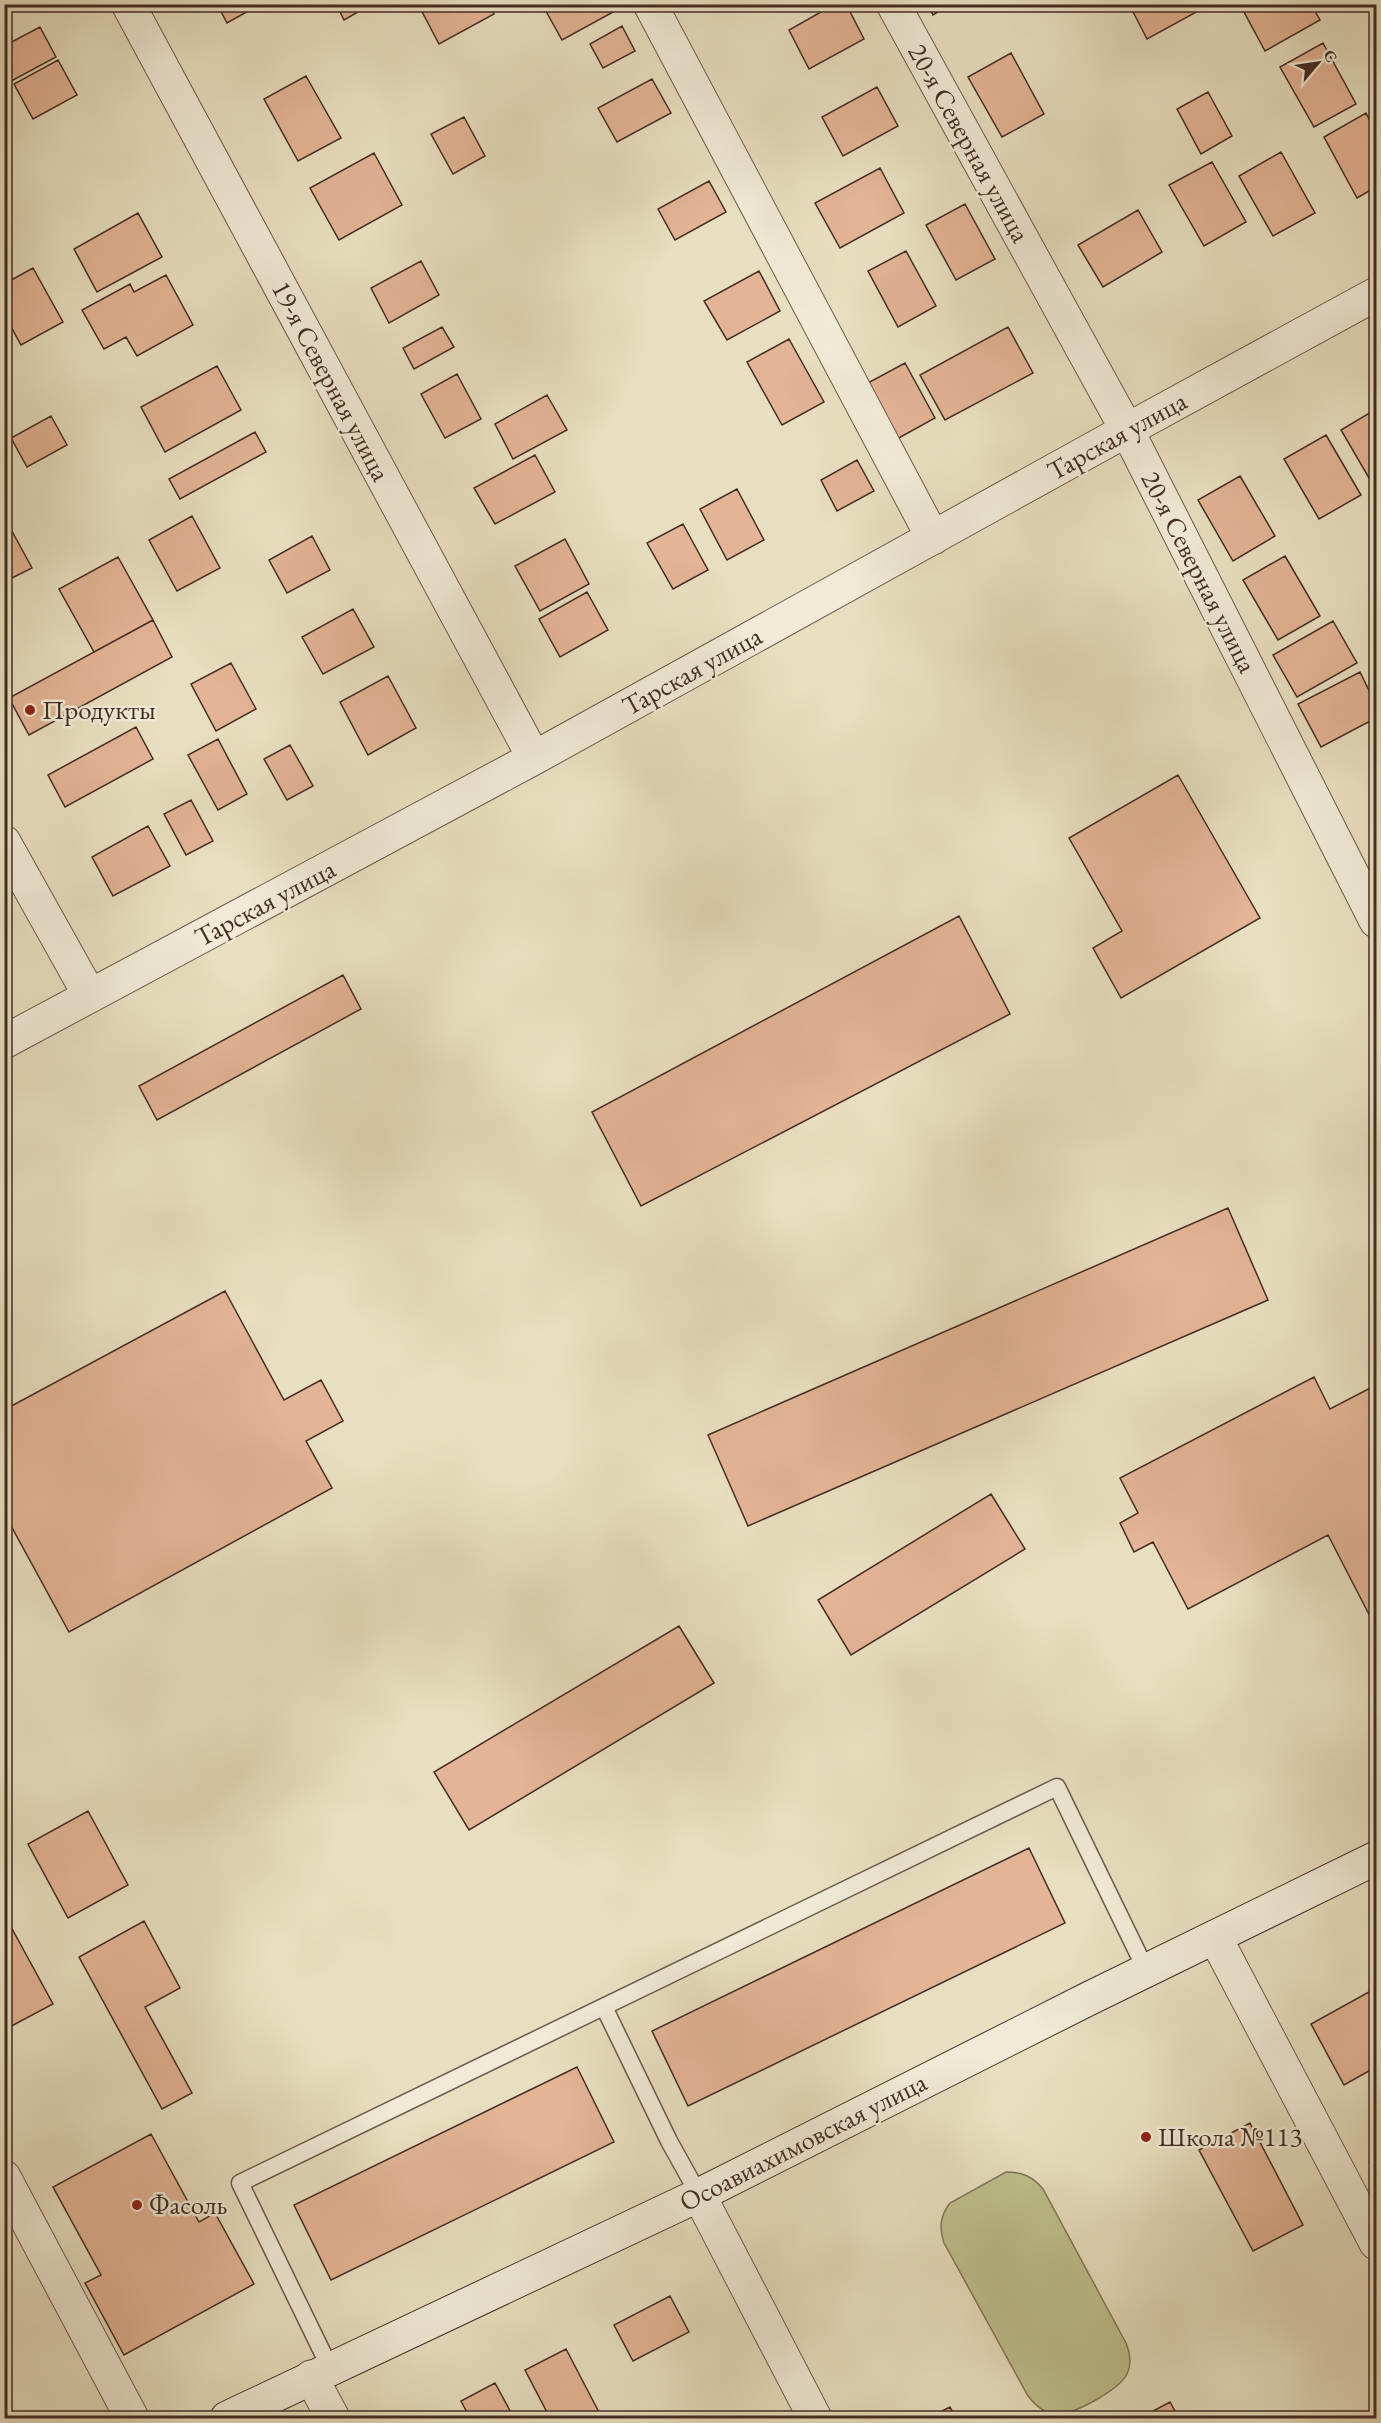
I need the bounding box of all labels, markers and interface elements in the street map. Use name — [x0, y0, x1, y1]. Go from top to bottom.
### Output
north arrow — [1288, 33, 1348, 93]
street label: 20-я Северная улица — [900, 37, 1039, 248]
text: С — [1319, 46, 1343, 66]
street label: 19-я Северная улица — [264, 275, 399, 487]
street label: Тарская улица — [1041, 383, 1193, 488]
street label: 20-я Северная улица — [1133, 465, 1265, 679]
street label: Тарская улица — [616, 618, 768, 723]
place label: Продукты — [42, 692, 156, 727]
marker: Продукты — [23, 703, 37, 717]
street label: Тарская улица — [188, 851, 341, 954]
street label: Осоавиахимовская улица — [673, 2064, 933, 2219]
place label: Школа №113 — [1158, 2119, 1302, 2154]
marker: Школа №113 — [1139, 2130, 1153, 2144]
place label: Фасоль — [149, 2187, 227, 2222]
marker: Фасоль — [130, 2198, 144, 2212]

